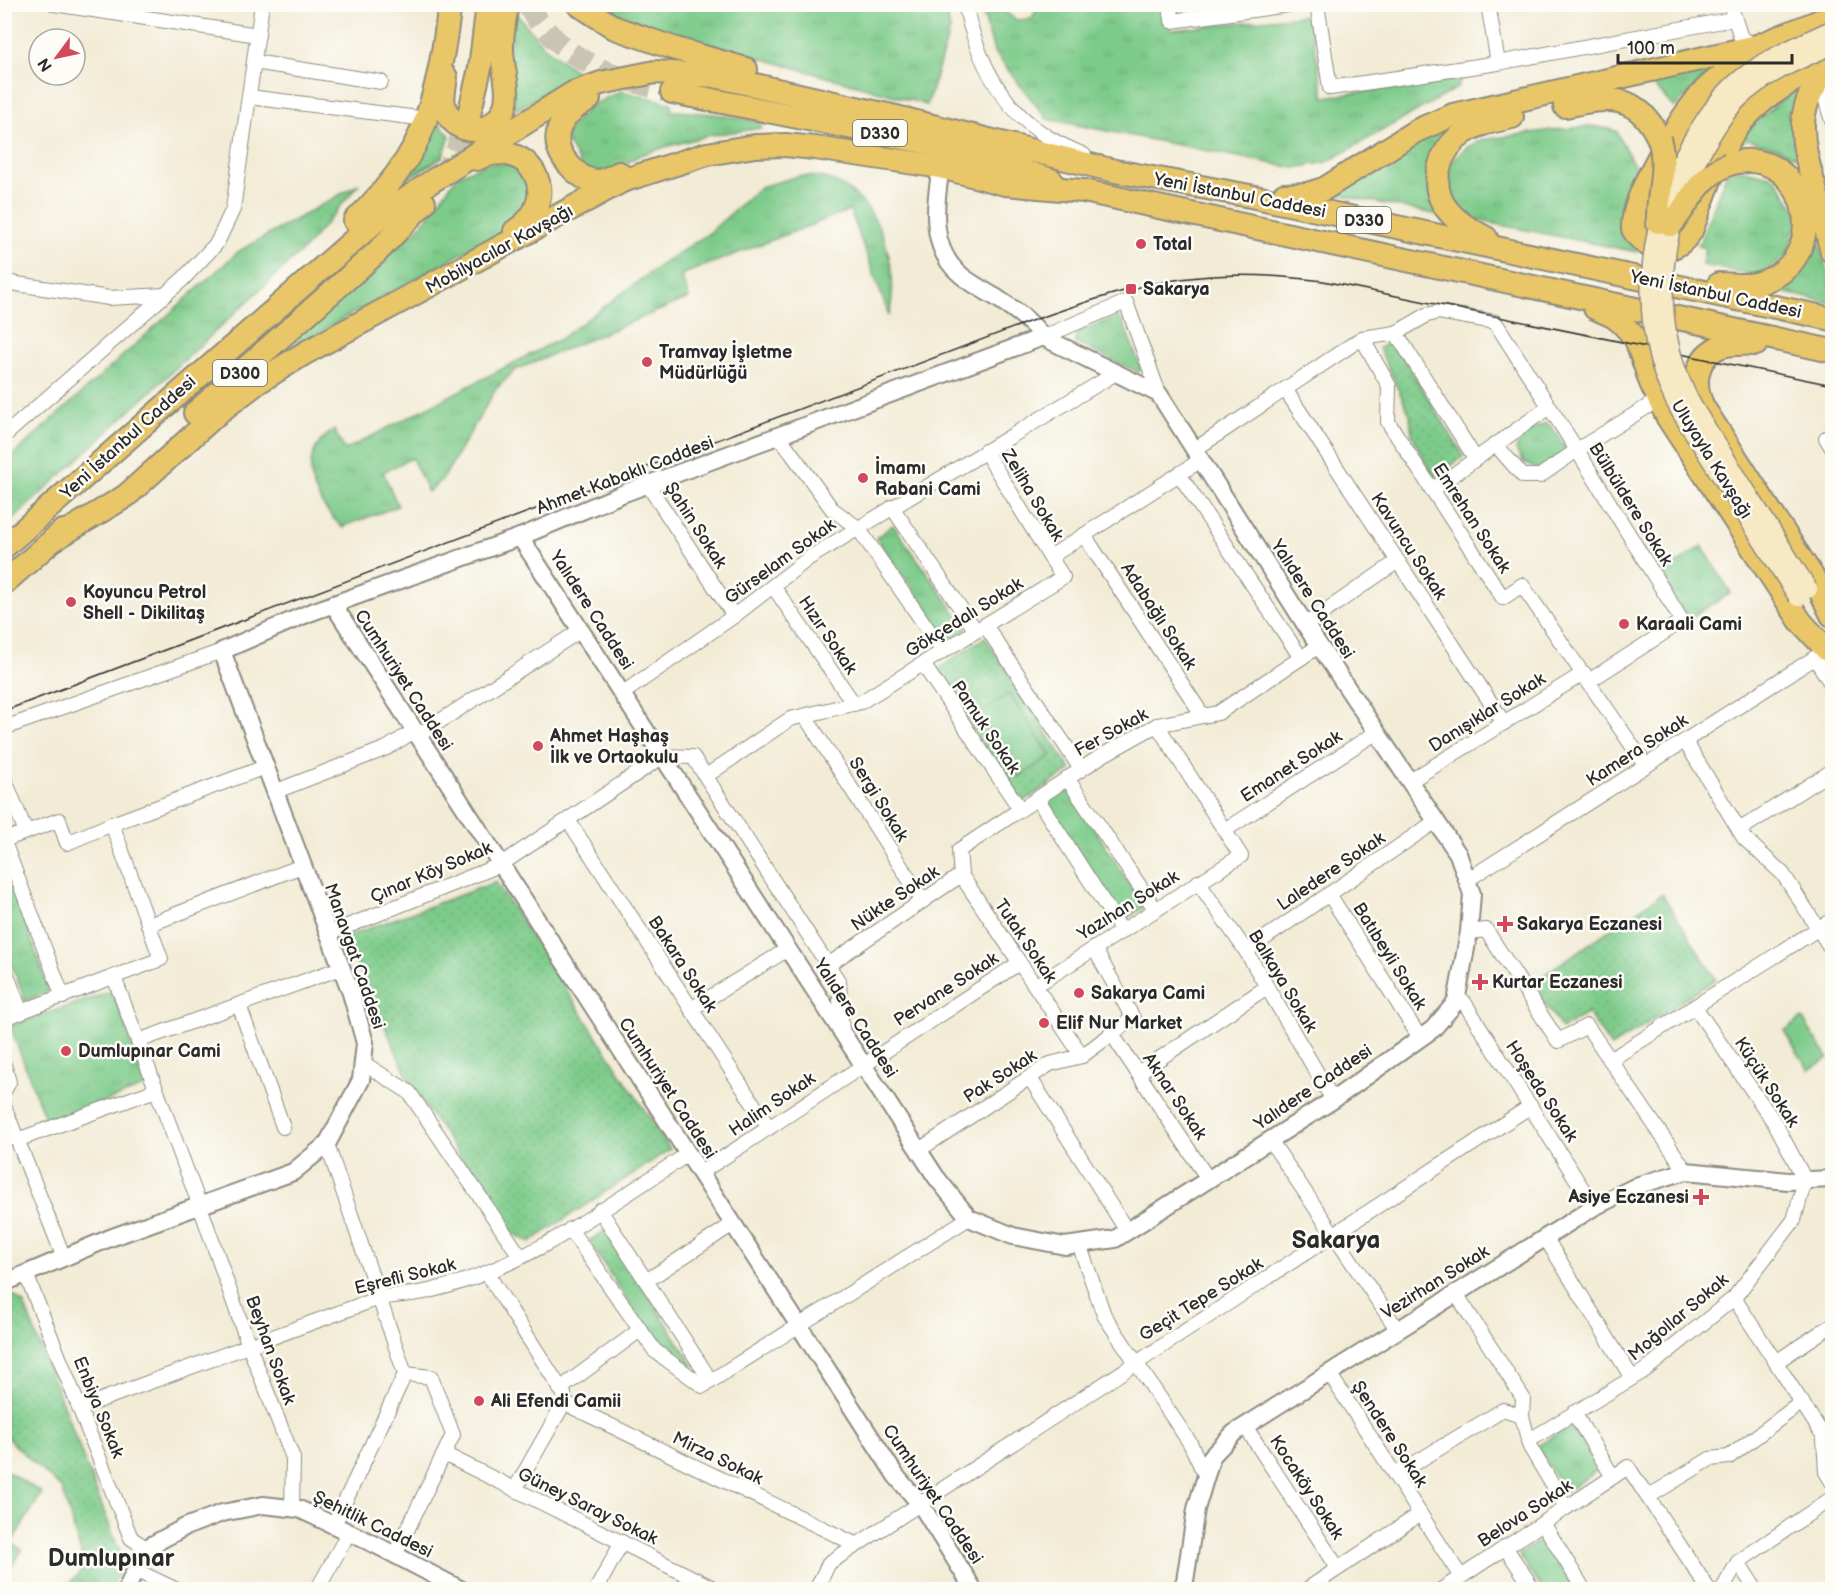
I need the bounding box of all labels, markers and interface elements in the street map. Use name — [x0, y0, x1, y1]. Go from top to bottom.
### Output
north arrow — [27, 27, 87, 87]
scale bar — [1618, 27, 1792, 65]
text: 100 m — [1627, 38, 1675, 59]
text: N — [34, 54, 57, 75]
road number: D330 — [853, 120, 907, 146]
street label: Yeni İstanbul Caddesi — [1151, 167, 1328, 222]
street label: Mobilyacılar Kavşağı — [422, 200, 577, 299]
road number: D330 — [1337, 207, 1391, 233]
place label: Total — [1153, 234, 1192, 255]
marker: Total — [1134, 237, 1148, 251]
street label: Yeni İstanbul Caddesi — [1627, 265, 1804, 323]
place label: Sakarya — [1143, 279, 1210, 300]
marker: Sakarya — [1124, 282, 1138, 296]
place label: Tramvay İşletme Müdürlüğü — [659, 339, 792, 384]
marker: Tramvay İşletme Müdürlüğü — [640, 355, 654, 369]
road number: D300 — [213, 360, 267, 386]
street label: Yeni İstanbul Caddesi — [55, 370, 200, 504]
street label: Uluyayla Kavşağı — [1667, 396, 1757, 523]
street label: Ahmet Kabaklı Caddesi — [534, 432, 717, 519]
street label: Bülbüldere Sokak — [1584, 439, 1677, 570]
street label: Zeliha Sokak — [996, 445, 1068, 545]
place label: İmamı Rabani Cami — [875, 455, 981, 500]
street label: Emrehan Sokak — [1428, 459, 1515, 577]
marker: İmamı Rabani Cami — [856, 471, 870, 485]
street label: Şahin Sokak — [660, 478, 731, 572]
street label: Kavuncu Sokak — [1366, 489, 1451, 604]
street label: Gürselam Sokak — [721, 514, 840, 609]
street label: Yalıdere Caddesi — [1266, 535, 1359, 663]
street label: Yalıdere Caddesi — [545, 546, 638, 674]
street label: Adabağlı Sokak — [1116, 559, 1201, 674]
street label: Gökçedalı Sokak — [902, 573, 1027, 662]
place label: Koyuncu Petrol Shell - Dikilitaş — [83, 582, 206, 624]
street label: Hızır Sokak — [794, 592, 862, 679]
marker: Koyuncu Petrol Shell - Dikilitaş — [64, 595, 78, 609]
street label: Cumhuriyet Caddesi — [350, 606, 457, 755]
place label: Karaali Cami — [1636, 614, 1742, 635]
marker: Karaali Cami — [1617, 617, 1631, 631]
street label: Danışıklar Sokak — [1425, 668, 1549, 757]
street label: Pamuk Sokak — [947, 677, 1024, 778]
street label: Fer Sokak — [1071, 704, 1152, 761]
street label: Kamera Sokak — [1583, 710, 1692, 791]
place label: Ahmet Haşhaş İlk ve Ortaokulu — [549, 726, 678, 768]
street label: Emanet Sokak — [1237, 726, 1346, 807]
marker: Ahmet Haşhaş İlk ve Ortaokulu — [531, 739, 545, 753]
street label: Sergi Sokak — [844, 753, 913, 845]
street label: Laledere Sokak — [1273, 828, 1389, 915]
street label: Çınar Köy Sokak — [367, 837, 495, 908]
street label: Nükte Sokak — [847, 861, 944, 936]
street label: Yazıhan Sokak — [1073, 866, 1183, 945]
street label: Manavgat Caddesi — [320, 880, 389, 1032]
street label: Tutak Sokak — [990, 895, 1061, 987]
street label: Batıbeyli Sokak — [1348, 899, 1431, 1014]
street label: Bakara Sokak — [644, 912, 722, 1017]
place label: Sakarya Eczanesi — [1517, 914, 1662, 935]
marker: Sakarya Eczanesi — [1498, 917, 1512, 931]
street label: Balkaya Sokak — [1244, 926, 1322, 1037]
street label: Pervane Sokak — [890, 948, 1003, 1031]
street label: Yalıdere Caddesi — [809, 954, 902, 1082]
place label: Kurtar Eczanesi — [1492, 972, 1623, 993]
marker: Kurtar Eczanesi — [1473, 975, 1487, 989]
place label: Sakarya Cami — [1091, 983, 1205, 1004]
marker: Sakarya Cami — [1072, 986, 1086, 1000]
place label: Elif Nur Market — [1056, 1013, 1182, 1034]
street label: Cumhuriyet Caddesi — [614, 1014, 721, 1163]
marker: Elif Nur Market — [1037, 1016, 1051, 1030]
street label: Küçük Sokak — [1730, 1033, 1804, 1131]
street label: Hoşeda Sokak — [1501, 1037, 1582, 1146]
street label: Yalıdere Caddesi — [1250, 1040, 1376, 1135]
place label: Dumlupınar Cami — [78, 1041, 221, 1062]
marker: Dumlupınar Cami — [59, 1044, 73, 1058]
street label: Pak Sokak — [960, 1045, 1041, 1108]
street label: Aknar Sokak — [1138, 1049, 1211, 1144]
street label: Halim Sokak — [725, 1068, 820, 1141]
place label: Asiye Eczanesi — [1567, 1187, 1689, 1208]
marker: Asiye Eczanesi — [1694, 1190, 1708, 1204]
district label: Sakarya — [1292, 1226, 1380, 1255]
street label: Vezirhan Sokak — [1377, 1241, 1493, 1324]
street label: Geçit Tepe Sokak — [1136, 1253, 1267, 1346]
street label: Eşrefli Sokak — [352, 1254, 458, 1299]
street label: Moğollar Sokak — [1624, 1269, 1733, 1365]
street label: Beyhan Sokak — [241, 1293, 300, 1408]
street label: Enbiya Sokak — [69, 1353, 128, 1461]
street label: Şendere Sokak — [1347, 1377, 1432, 1492]
place label: Ali Efendi Camii — [490, 1391, 621, 1412]
marker: Ali Efendi Camii — [472, 1394, 486, 1408]
street label: Cumhuriyet Caddesi — [878, 1420, 987, 1568]
street label: Mirza Sokak — [669, 1427, 767, 1490]
street label: Kocaköy Sokak — [1265, 1431, 1348, 1543]
street label: Güney Saray Sokak — [514, 1463, 661, 1550]
street label: Belova Sokak — [1474, 1475, 1577, 1552]
street label: Şehitlik Caddesi — [309, 1486, 436, 1563]
district label: Dumlupınar — [48, 1544, 175, 1573]

